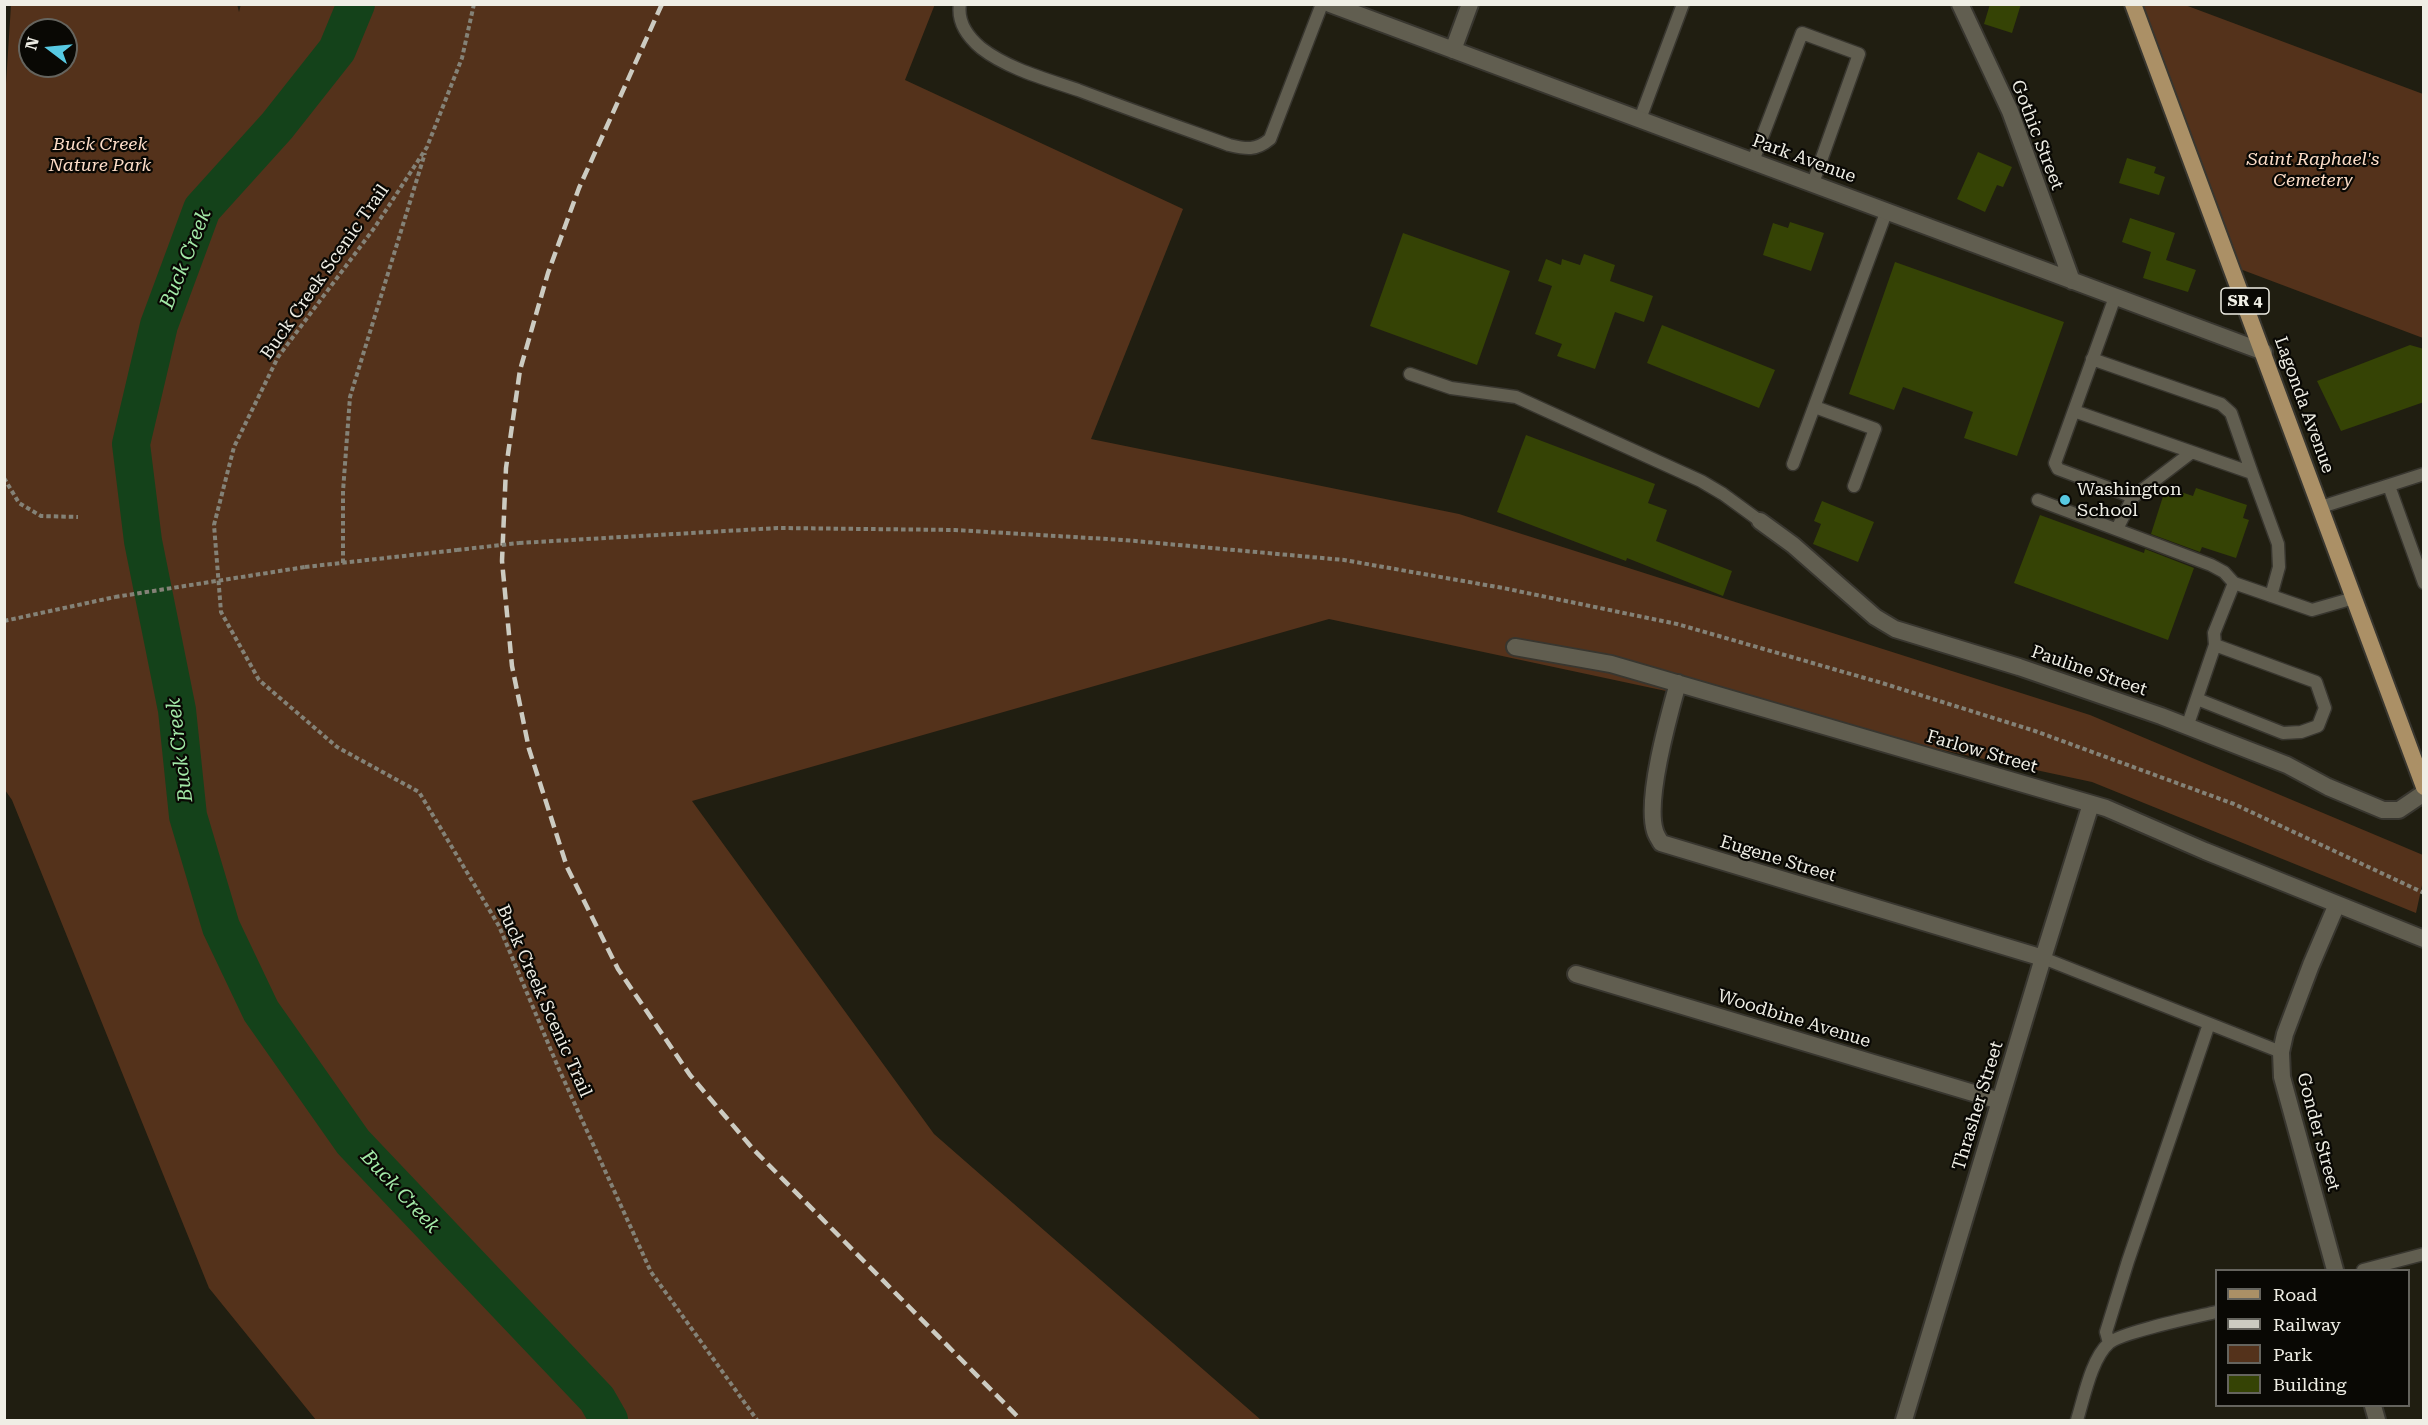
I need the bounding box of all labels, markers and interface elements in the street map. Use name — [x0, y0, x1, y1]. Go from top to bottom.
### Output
north arrow — [18, 18, 78, 78]
text: N — [21, 35, 43, 52]
street label: Gothic Street — [2006, 77, 2068, 193]
street label: Park Avenue — [1749, 130, 1859, 188]
park label: Buck Creek Nature Park — [49, 134, 151, 176]
park label: Saint Raphael's Cemetery — [2247, 149, 2379, 192]
street label: Buck Creek Scenic Trail — [256, 180, 394, 364]
water label: Buck Creek — [155, 206, 217, 312]
road number: SR 4 — [2221, 288, 2269, 314]
street label: Lagonda Avenue — [2269, 334, 2339, 476]
place label: Washington School — [2077, 479, 2181, 522]
marker: Washington School — [2058, 493, 2072, 507]
street label: Pauline Street — [2028, 641, 2150, 701]
water label: Buck Creek — [162, 696, 198, 804]
street label: Farlow Street — [1924, 726, 2040, 778]
street label: Eugene Street — [1717, 831, 1839, 887]
street label: Buck Creek Scenic Trail — [492, 901, 596, 1101]
street label: Woodbine Avenue — [1715, 985, 1873, 1053]
street label: Thrasher Street — [1948, 1039, 2008, 1173]
street label: Gonder Street — [2292, 1070, 2344, 1194]
water label: Buck Creek — [355, 1145, 445, 1239]
legend — [2215, 1269, 2410, 1407]
text: Road — [2273, 1284, 2317, 1305]
text: Railway — [2273, 1314, 2341, 1335]
text: Park — [2273, 1344, 2313, 1365]
text: Building — [2273, 1374, 2347, 1395]

